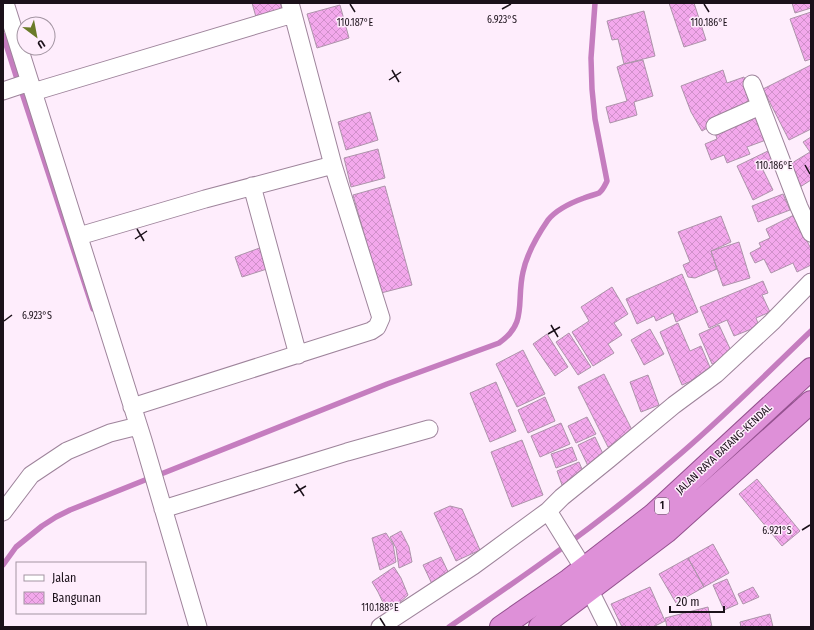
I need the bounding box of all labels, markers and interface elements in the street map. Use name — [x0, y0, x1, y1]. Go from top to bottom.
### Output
text: 6.923°S — [487, 14, 517, 26]
north arrow — [16, 16, 56, 56]
text: 110.187°E — [337, 17, 373, 29]
text: 110.186°E — [690, 17, 728, 29]
text: U — [35, 37, 47, 51]
text: 110.186°E — [755, 160, 793, 172]
text: 6.923°S — [22, 310, 52, 322]
street label: JALAN RAYA BATANG-KENDAL — [673, 401, 775, 497]
road number: 1 — [655, 498, 669, 514]
text: 6.921°S — [762, 525, 792, 537]
legend — [16, 562, 146, 614]
text: Jalan — [52, 571, 76, 585]
scale bar — [670, 588, 724, 614]
text: Bangunan — [52, 591, 101, 605]
text: 20 m — [676, 595, 700, 609]
text: 110.188°E — [361, 602, 399, 614]

